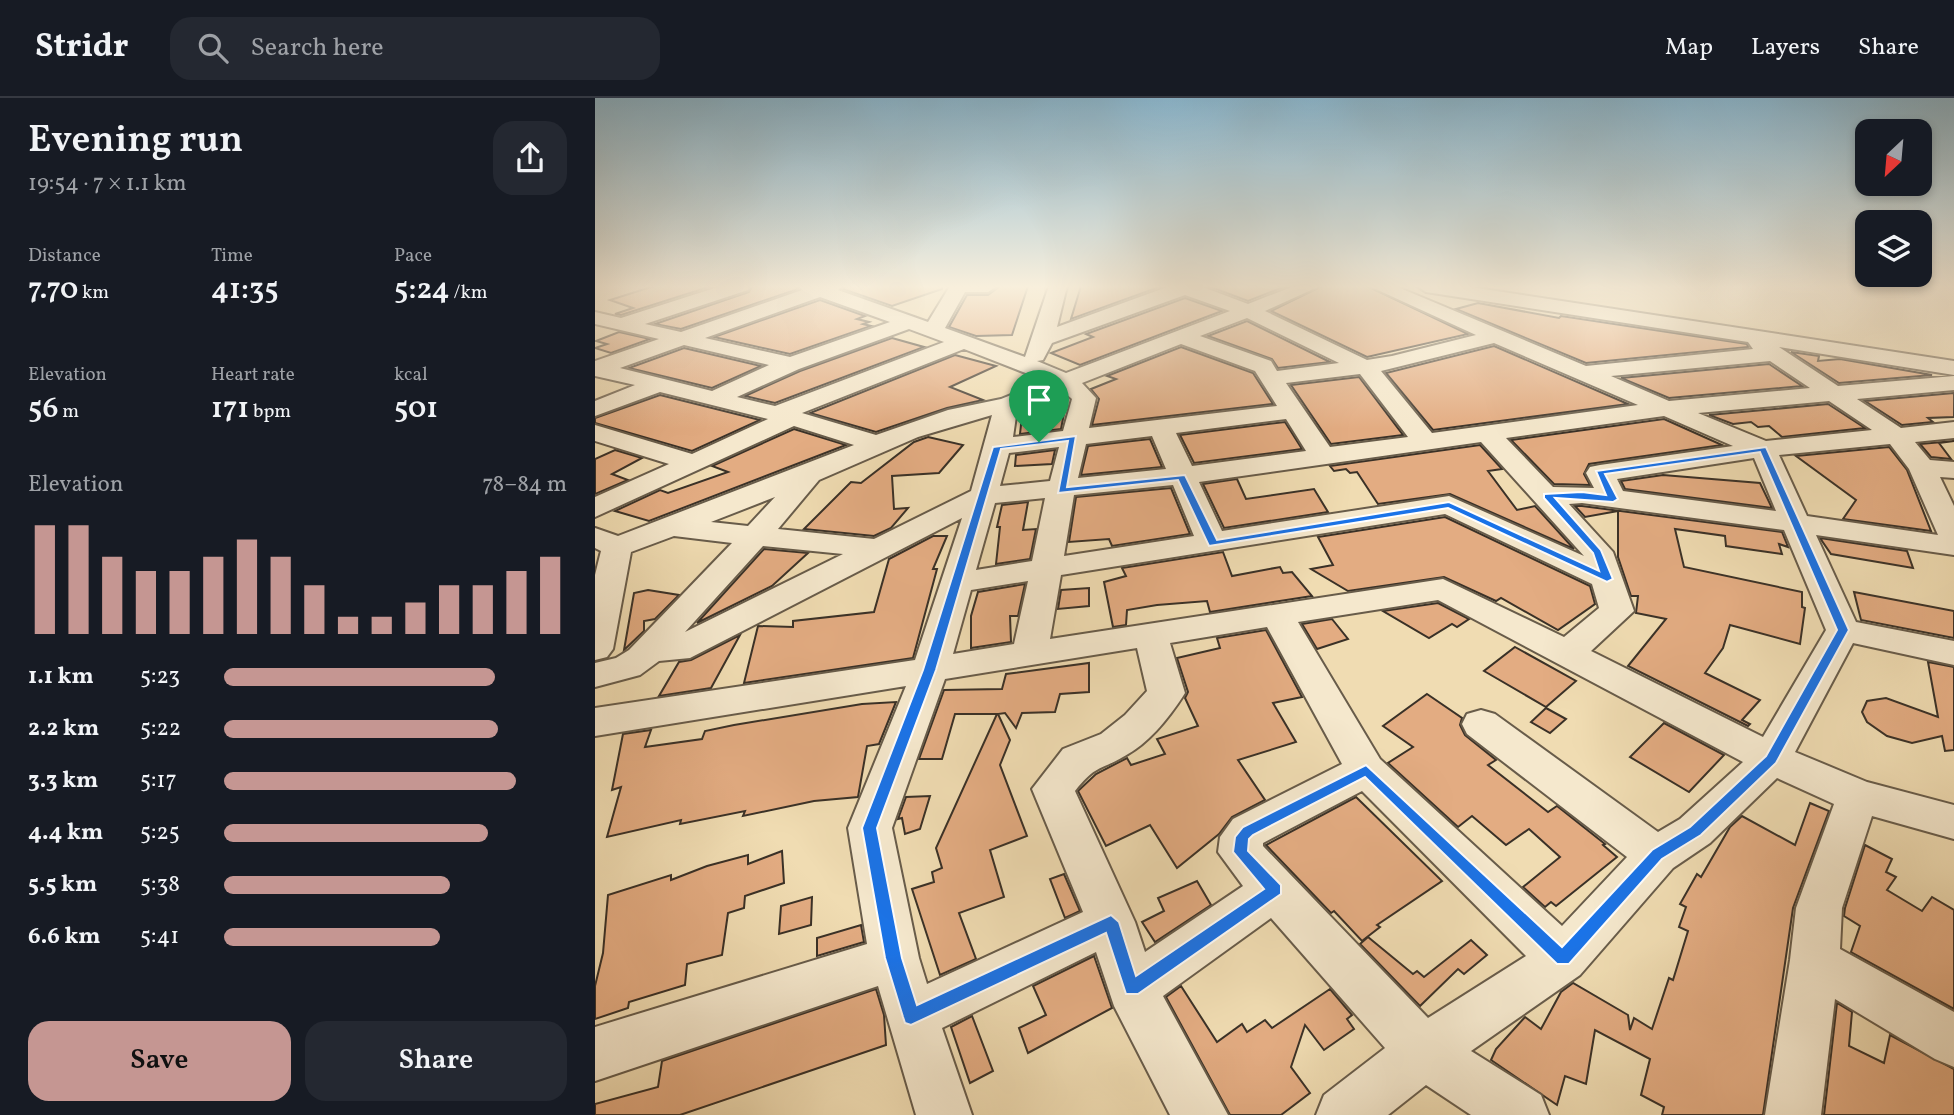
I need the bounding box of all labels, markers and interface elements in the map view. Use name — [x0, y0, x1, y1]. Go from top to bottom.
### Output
search box — [170, 17, 660, 80]
text: Stridr — [35, 25, 128, 71]
icon: search — [194, 29, 232, 67]
text: Search here — [250, 30, 384, 66]
text: Map — [1665, 31, 1713, 65]
text: Layers — [1751, 31, 1820, 65]
text: Share — [1858, 31, 1919, 65]
text: Evening run — [28, 115, 243, 168]
north arrow — [1855, 119, 1932, 196]
map controls — [1855, 119, 1932, 287]
button: share — [493, 121, 567, 195]
text: 19:54 · 7 × 1.1 km — [28, 168, 187, 200]
button: layers — [1855, 210, 1932, 287]
text: Distance — [28, 243, 101, 269]
text: Time — [211, 243, 253, 269]
text: Pace — [394, 243, 432, 269]
text: 7.70 — [28, 269, 78, 311]
text: 41:35 — [211, 269, 279, 311]
text: 5:24 — [394, 269, 450, 311]
text: km — [78, 280, 109, 306]
text: /km — [450, 280, 488, 306]
text: Elevation — [28, 362, 107, 388]
text: Heart rate — [211, 362, 295, 388]
text: kcal — [394, 362, 428, 388]
pin — [1009, 370, 1069, 442]
icon: arrive — [1020, 381, 1058, 419]
text: 56 — [28, 388, 58, 430]
text: 171 — [211, 388, 249, 430]
text: 501 — [394, 388, 438, 430]
text: m — [58, 399, 79, 425]
text: bpm — [249, 399, 291, 425]
text: Elevation — [28, 469, 124, 501]
text: 78–84 m — [482, 469, 567, 501]
text: 1.1 km — [28, 661, 94, 693]
text: 5:23 — [140, 661, 180, 693]
text: 2.2 km — [28, 713, 99, 745]
text: 5:22 — [140, 713, 181, 745]
text: 3.3 km — [28, 765, 98, 797]
text: 5:17 — [140, 765, 177, 797]
text: 4.4 km — [28, 817, 103, 849]
text: 5:25 — [140, 817, 180, 849]
text: 5.5 km — [28, 869, 97, 901]
text: 5:38 — [140, 869, 180, 901]
text: 6.6 km — [28, 921, 101, 953]
text: 5:41 — [140, 921, 179, 953]
button: Save — [28, 1021, 291, 1101]
button: Share — [305, 1021, 567, 1101]

